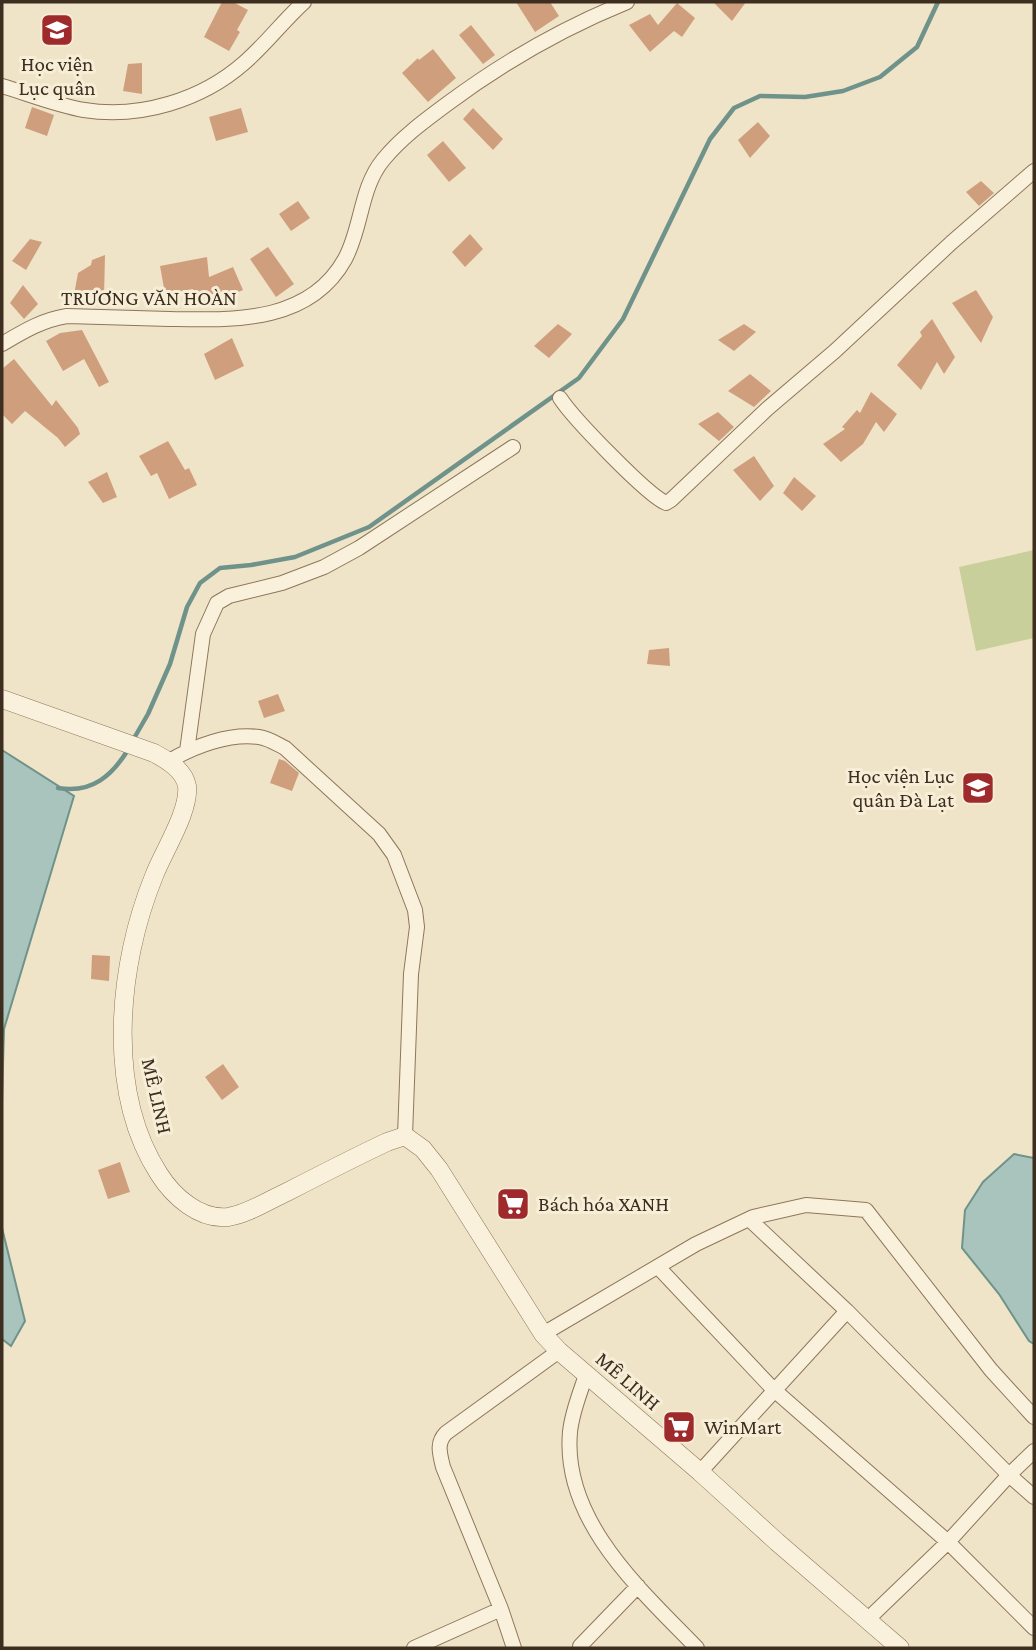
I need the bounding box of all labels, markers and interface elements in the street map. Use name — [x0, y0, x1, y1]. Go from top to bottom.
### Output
school or university icon: Học viện Lục quân — [38, 11, 76, 49]
place label: Học viện Lục quân — [18, 52, 96, 100]
street label: TRƯƠNG VĂN HOÀN — [61, 286, 237, 310]
place label: Học viện Lục quân Đà Lạt — [847, 764, 955, 812]
school or university icon: Học viện Lục quân Đà Lạt — [959, 769, 997, 807]
street label: MÊ LINH — [137, 1056, 177, 1136]
supermarket icon: Bách hóa XANH — [494, 1185, 532, 1223]
place label: Bách hóa XANH — [538, 1192, 669, 1216]
street label: MÊ LINH — [591, 1347, 665, 1415]
supermarket icon: WinMart — [660, 1408, 698, 1446]
place label: WinMart — [704, 1415, 782, 1439]

